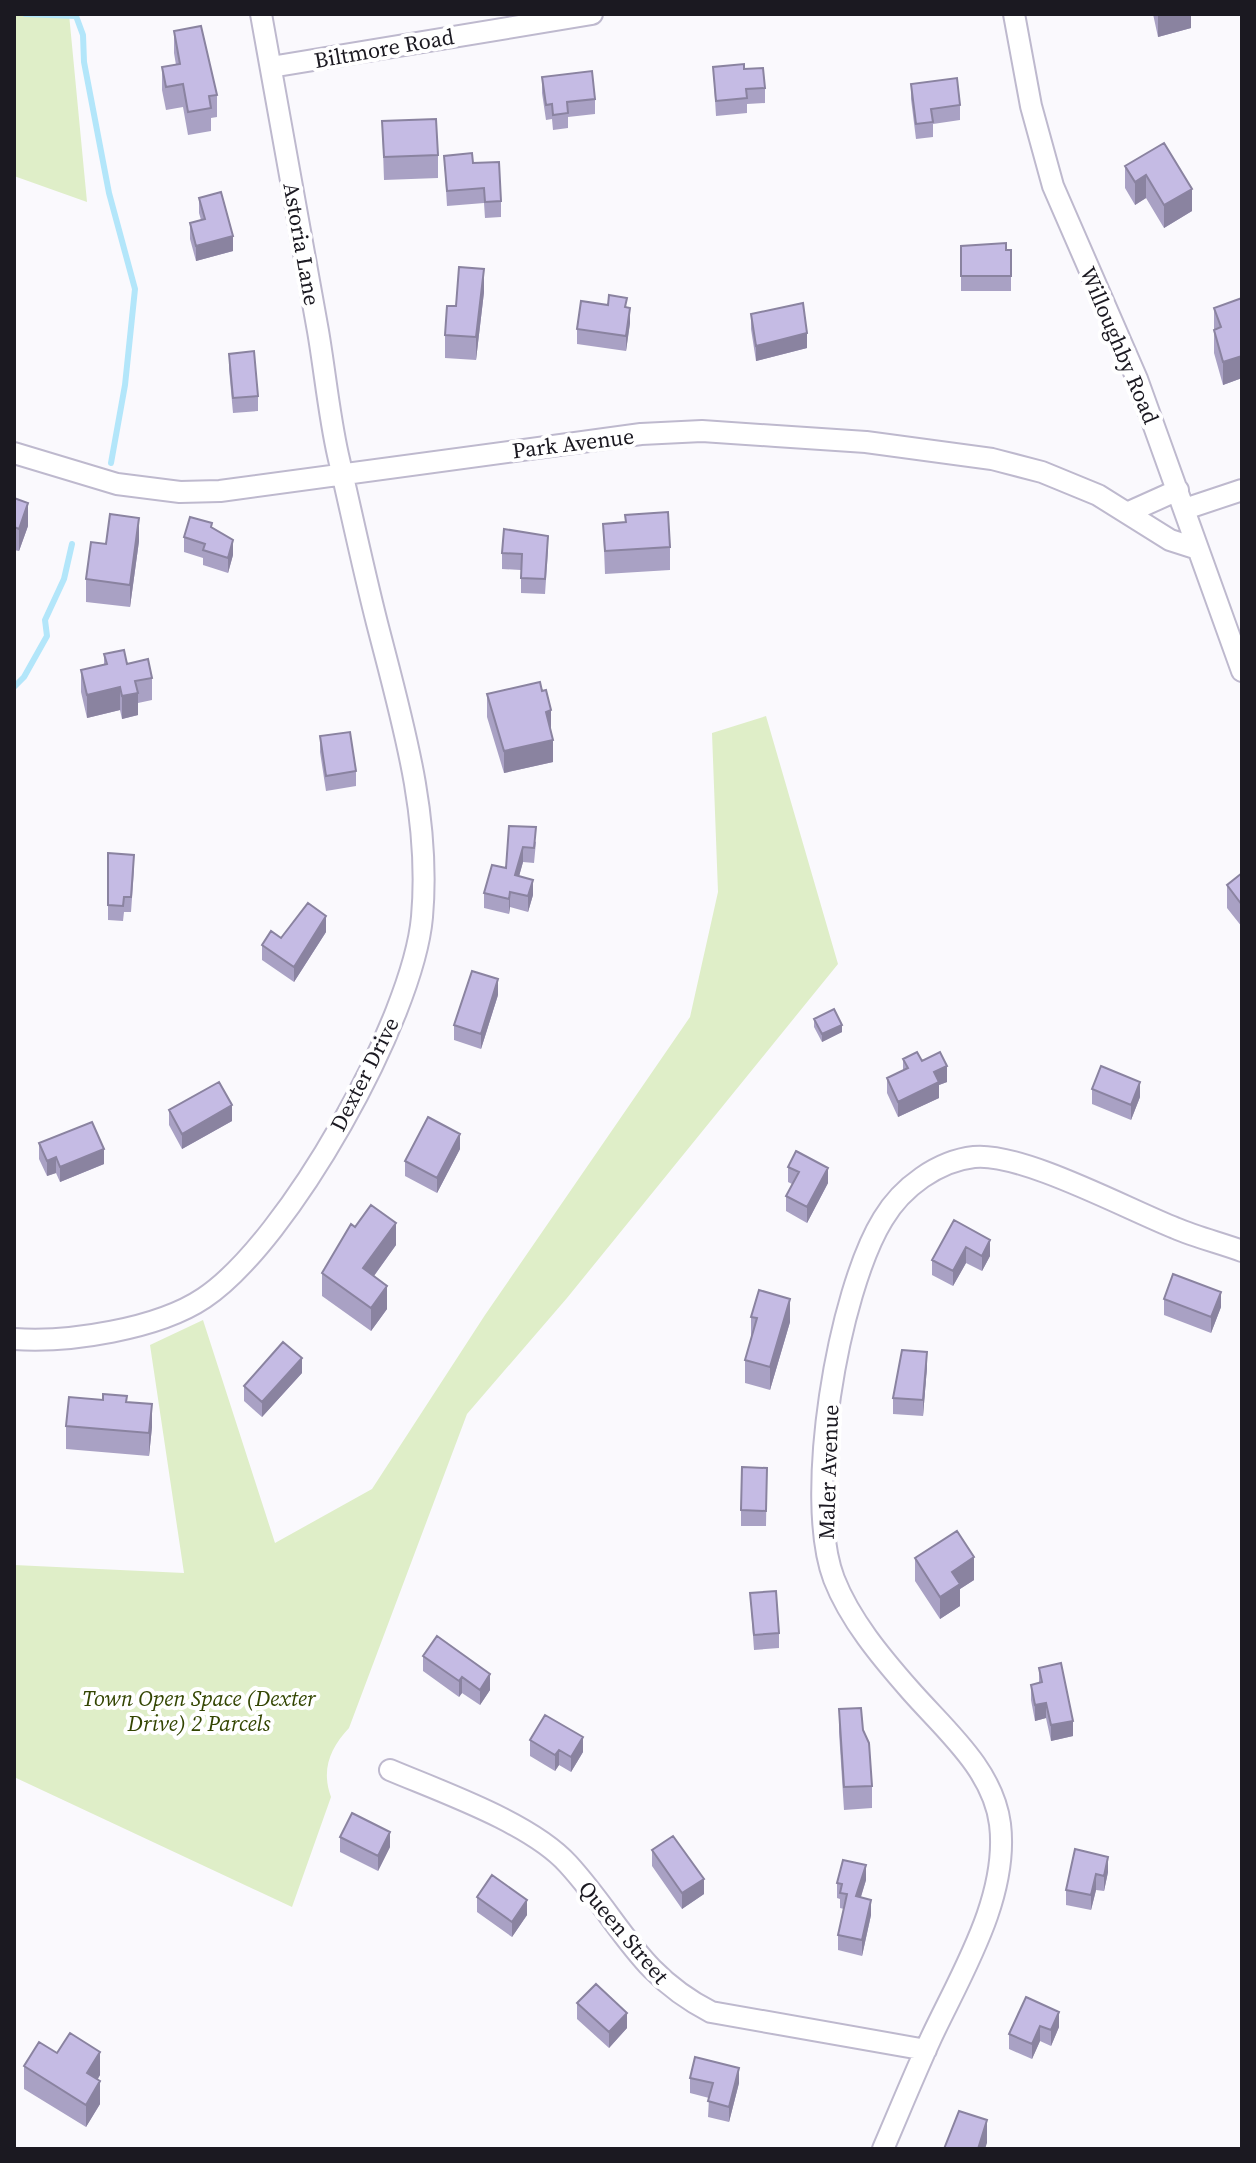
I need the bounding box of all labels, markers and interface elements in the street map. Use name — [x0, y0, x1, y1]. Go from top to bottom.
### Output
street label: Biltmore Road — [312, 21, 457, 75]
street label: Astoria Lane — [276, 180, 328, 308]
street label: Willoughby Road — [1073, 262, 1167, 429]
street label: Park Avenue — [510, 421, 636, 465]
street label: Dexter Drive — [322, 1012, 406, 1136]
street label: Maler Avenue — [811, 1404, 845, 1540]
park label: Town Open Space (Dexter Drive) 2 Parcels — [82, 1683, 317, 1738]
street label: Queen Street — [572, 1874, 677, 1991]

